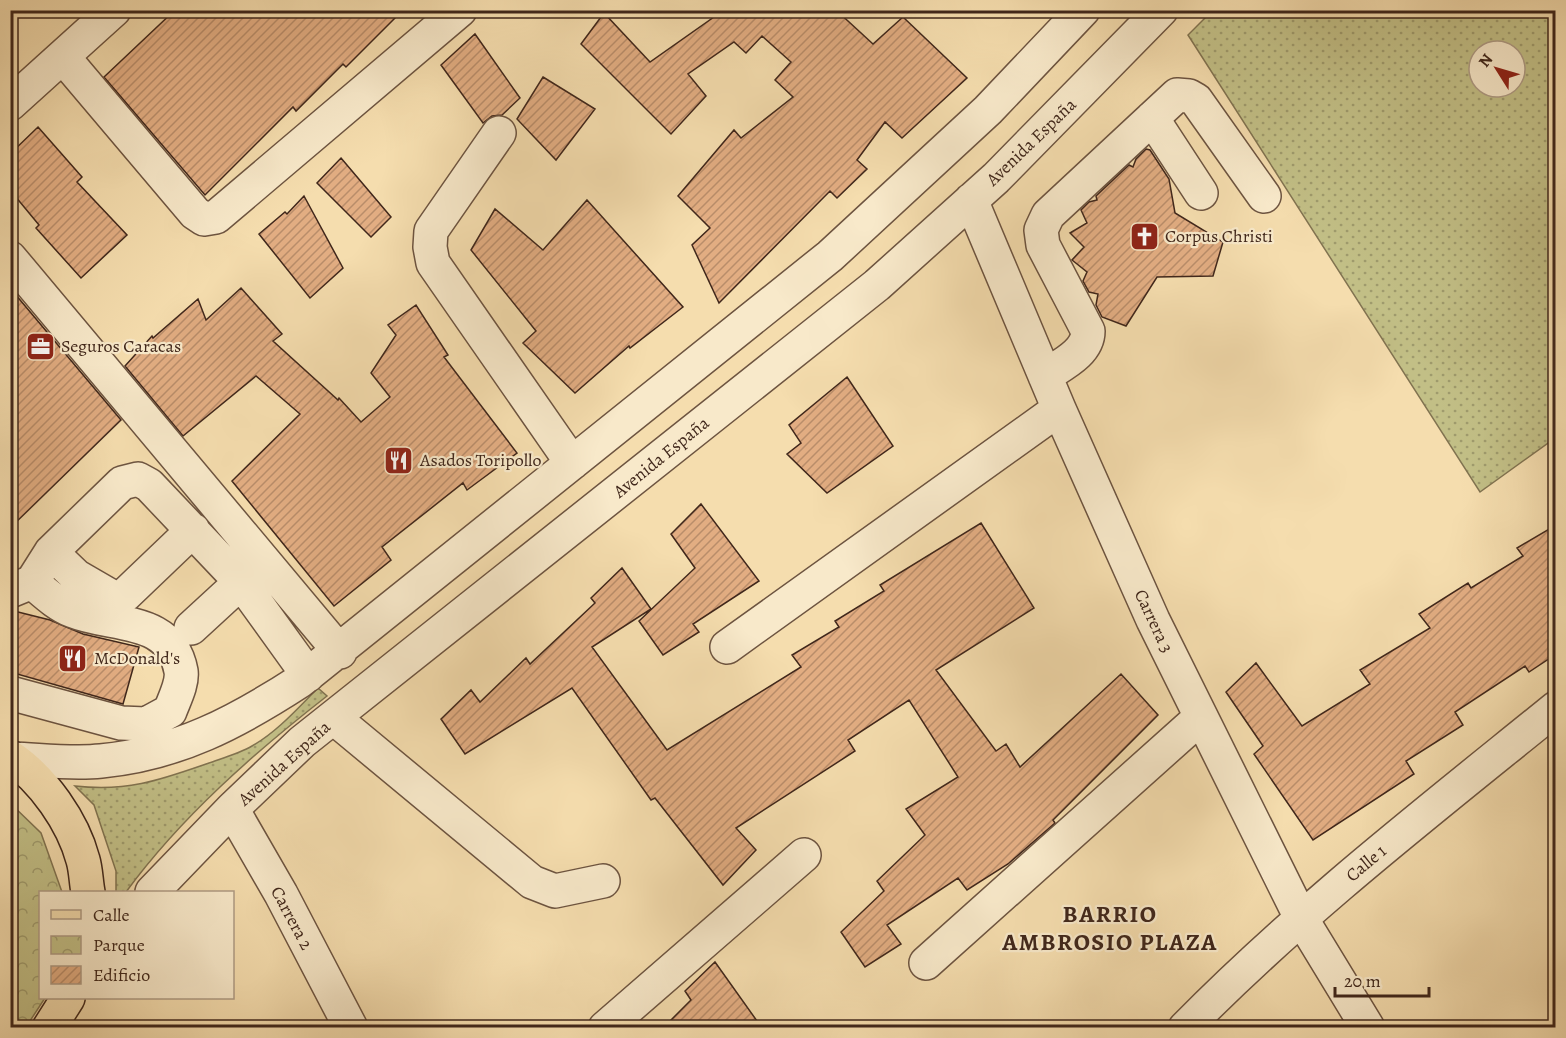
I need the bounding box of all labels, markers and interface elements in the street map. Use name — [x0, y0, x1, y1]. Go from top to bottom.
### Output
north arrow — [1467, 39, 1527, 99]
text: N — [1474, 49, 1498, 72]
street label: Avenida España — [980, 92, 1082, 192]
church icon: Corpus Christi — [1128, 220, 1160, 252]
place label: Corpus Christi — [1165, 224, 1273, 248]
office icon: Seguros Caracas — [24, 330, 56, 362]
place label: Seguros Caracas — [61, 334, 181, 358]
street label: Avenida España — [607, 411, 714, 504]
restaurant icon: Asados Toripollo — [383, 444, 415, 476]
place label: Asados Toripollo — [419, 448, 541, 472]
street label: Carrera 3 — [1129, 585, 1179, 657]
restaurant icon: McDonald's — [57, 642, 89, 674]
place label: McDonald's — [94, 646, 180, 670]
street label: Avenida España — [232, 715, 336, 812]
street label: Calle 1 — [1341, 839, 1391, 887]
street label: Carrera 2 — [265, 882, 319, 954]
legend — [39, 891, 234, 999]
district label: BARRIO AMBROSIO PLAZA — [1001, 898, 1218, 958]
text: Calle — [93, 903, 130, 927]
text: Parque — [93, 933, 145, 957]
scale bar — [1335, 960, 1430, 998]
text: Edificio — [93, 963, 150, 987]
text: 20 m — [1344, 969, 1381, 993]

